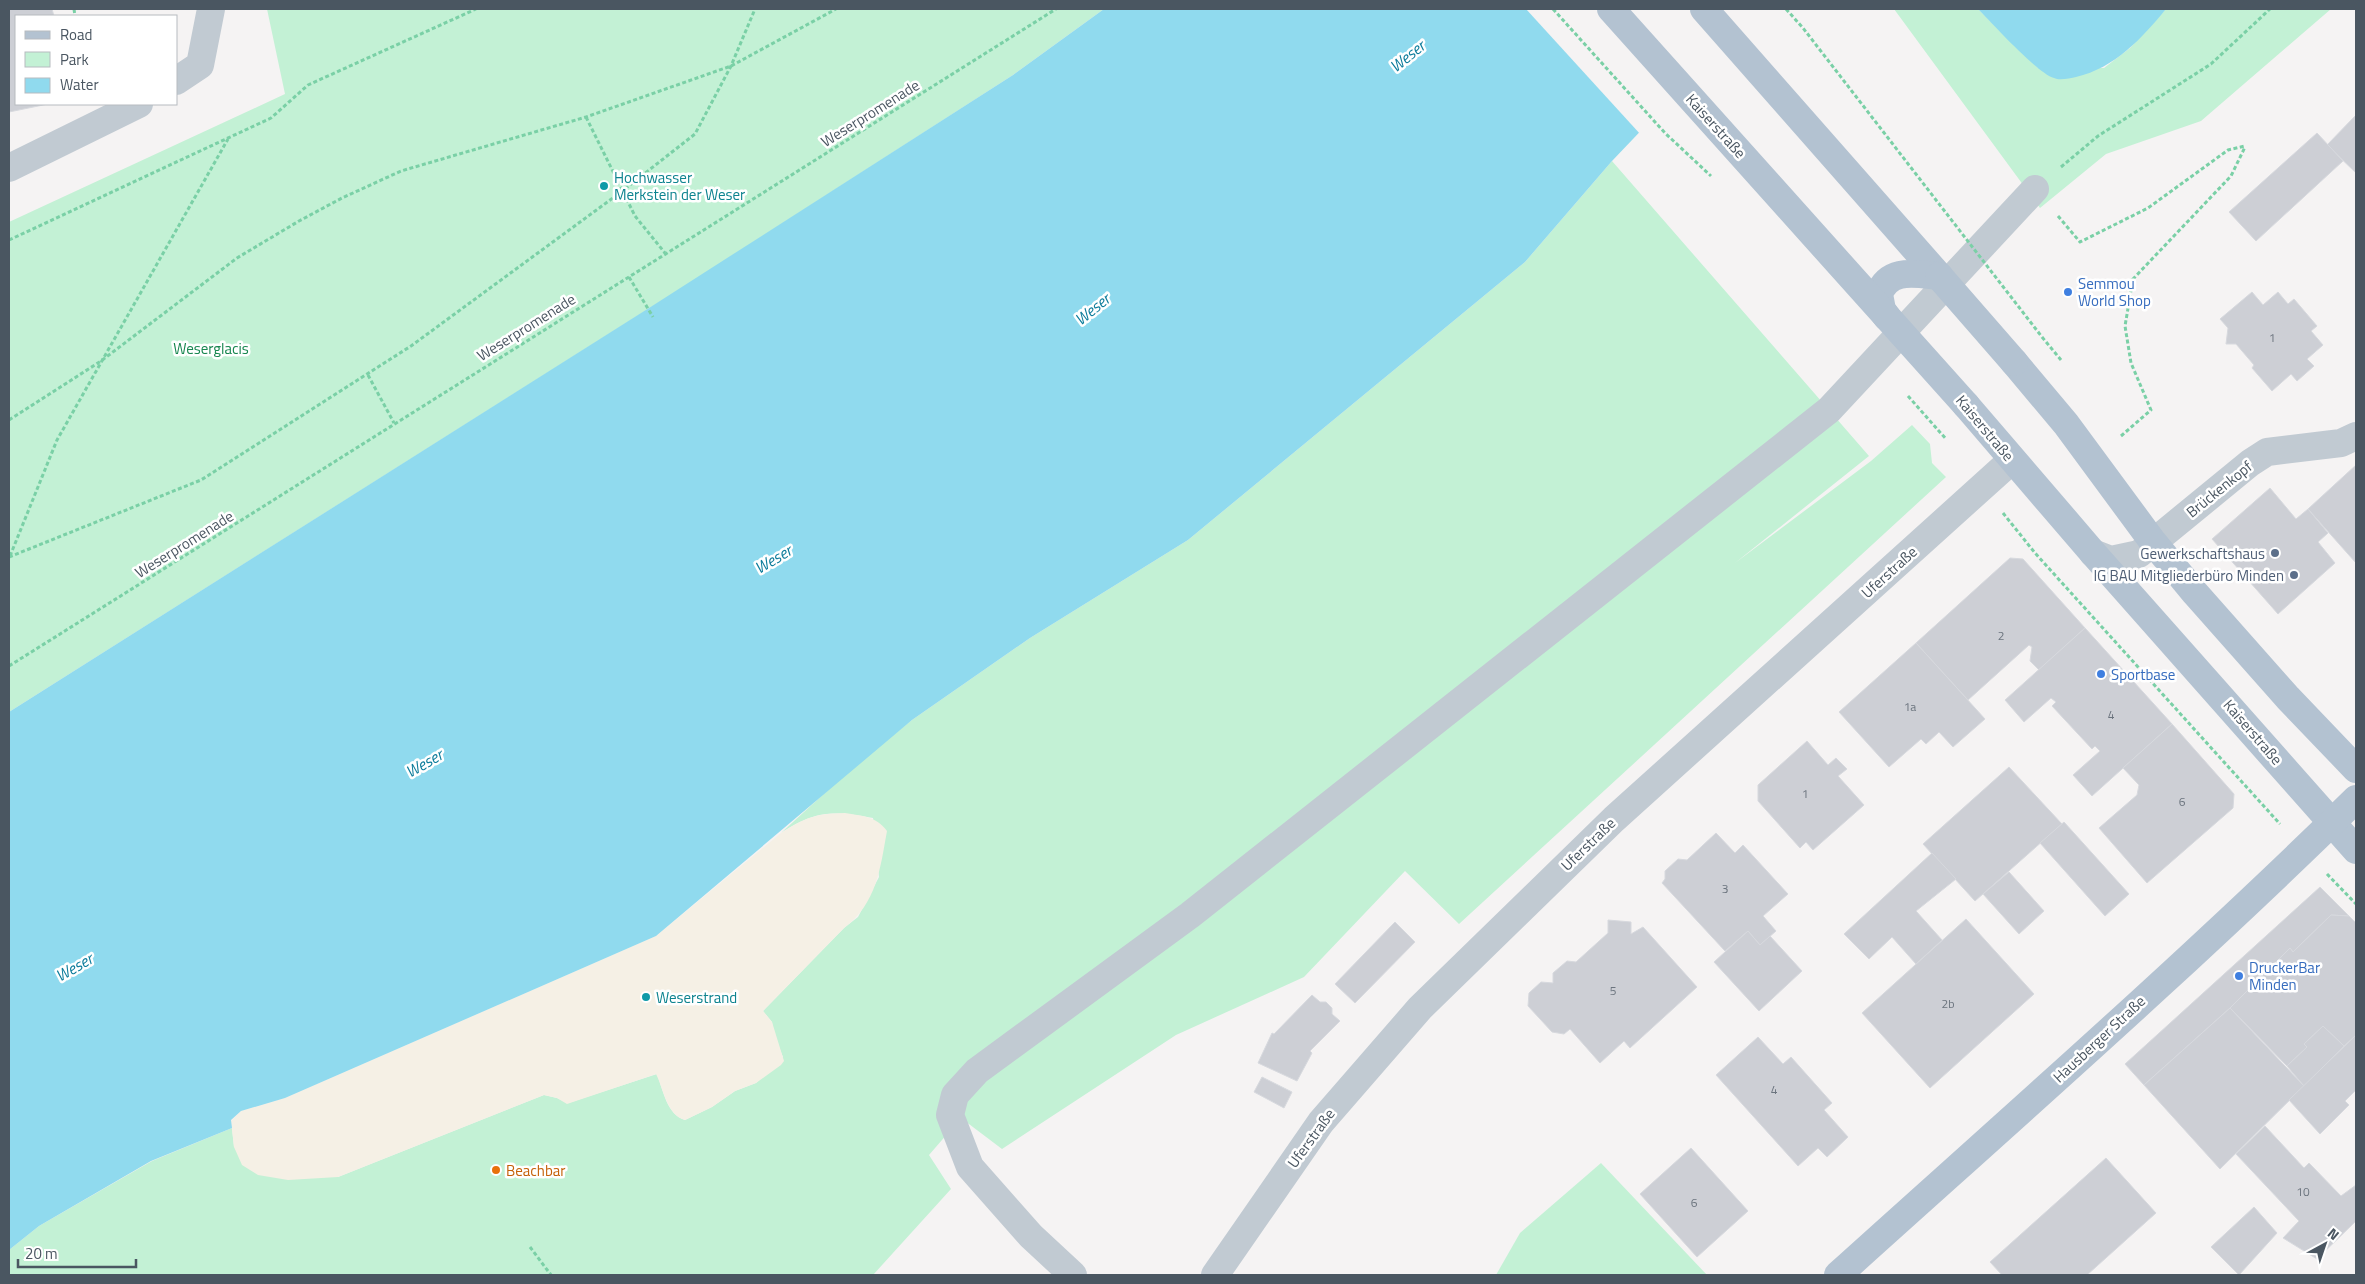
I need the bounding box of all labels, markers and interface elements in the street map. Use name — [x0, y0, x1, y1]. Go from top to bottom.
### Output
legend — [15, 15, 178, 105]
text: Road — [60, 23, 92, 46]
water label: Weser — [1384, 33, 1431, 78]
text: Park — [60, 48, 89, 71]
text: Water — [60, 73, 99, 96]
street label: Weserpromenade — [816, 73, 924, 153]
street label: Kaiserstraße — [1681, 88, 1751, 164]
place label: Hochwasser Merkstein der Weser — [614, 166, 745, 206]
marker: Hochwasser Merkstein der Weser — [598, 180, 610, 192]
place label: Semmou World Shop — [2078, 272, 2151, 312]
water label: Weser — [1069, 286, 1116, 331]
marker: Semmou World Shop — [2062, 286, 2074, 298]
street label: Weserpromenade — [472, 287, 580, 367]
house number: 1 — [2269, 328, 2275, 347]
park label: Weserglacis — [173, 337, 249, 360]
street label: Kaiserstraße — [1950, 390, 2020, 466]
street label: Brückenkopf — [2181, 455, 2257, 523]
street label: Weserpromenade — [130, 504, 238, 584]
water label: Weser — [750, 538, 798, 579]
street label: Uferstraße — [1856, 541, 1922, 603]
place label: Gewerkschaftshaus — [2140, 542, 2265, 565]
marker: Gewerkschaftshaus — [2269, 547, 2281, 559]
place label: IG BAU Mitgliederbüro Minden — [2093, 564, 2284, 587]
marker: IG BAU Mitgliederbüro Minden — [2288, 569, 2300, 581]
house number: 2 — [1998, 626, 2004, 645]
place label: Sportbase — [2111, 663, 2175, 686]
marker: Sportbase — [2095, 668, 2107, 680]
street label: Kaiserstraße — [2218, 694, 2288, 770]
house number: 1a — [1904, 697, 1916, 716]
house number: 4 — [2108, 705, 2115, 724]
water label: Weser — [401, 742, 449, 783]
house number: 1 — [1802, 784, 1808, 803]
house number: 6 — [2179, 792, 2186, 811]
street label: Uferstraße — [1555, 812, 1621, 876]
house number: 3 — [1722, 879, 1728, 898]
water label: Weser — [51, 946, 99, 987]
place label: DruckerBar Minden — [2249, 956, 2320, 996]
marker: DruckerBar Minden — [2233, 970, 2245, 982]
house number: 5 — [1610, 981, 1617, 1000]
place label: Weserstrand — [656, 986, 737, 1009]
street label: Hausberger Straße — [2048, 990, 2150, 1088]
marker: Weserstrand — [640, 991, 652, 1003]
house number: 2b — [1941, 994, 1955, 1013]
house number: 4 — [1771, 1080, 1778, 1099]
street label: Uferstraße — [1282, 1104, 1340, 1172]
place label: Beachbar — [506, 1159, 566, 1182]
marker: Beachbar — [490, 1164, 502, 1176]
house number: 10 — [2296, 1182, 2310, 1201]
house number: 6 — [1691, 1193, 1698, 1212]
north arrow — [2300, 1219, 2350, 1269]
text: N — [2323, 1222, 2344, 1245]
scale bar — [18, 1236, 135, 1268]
text: 20 m — [25, 1242, 58, 1265]

